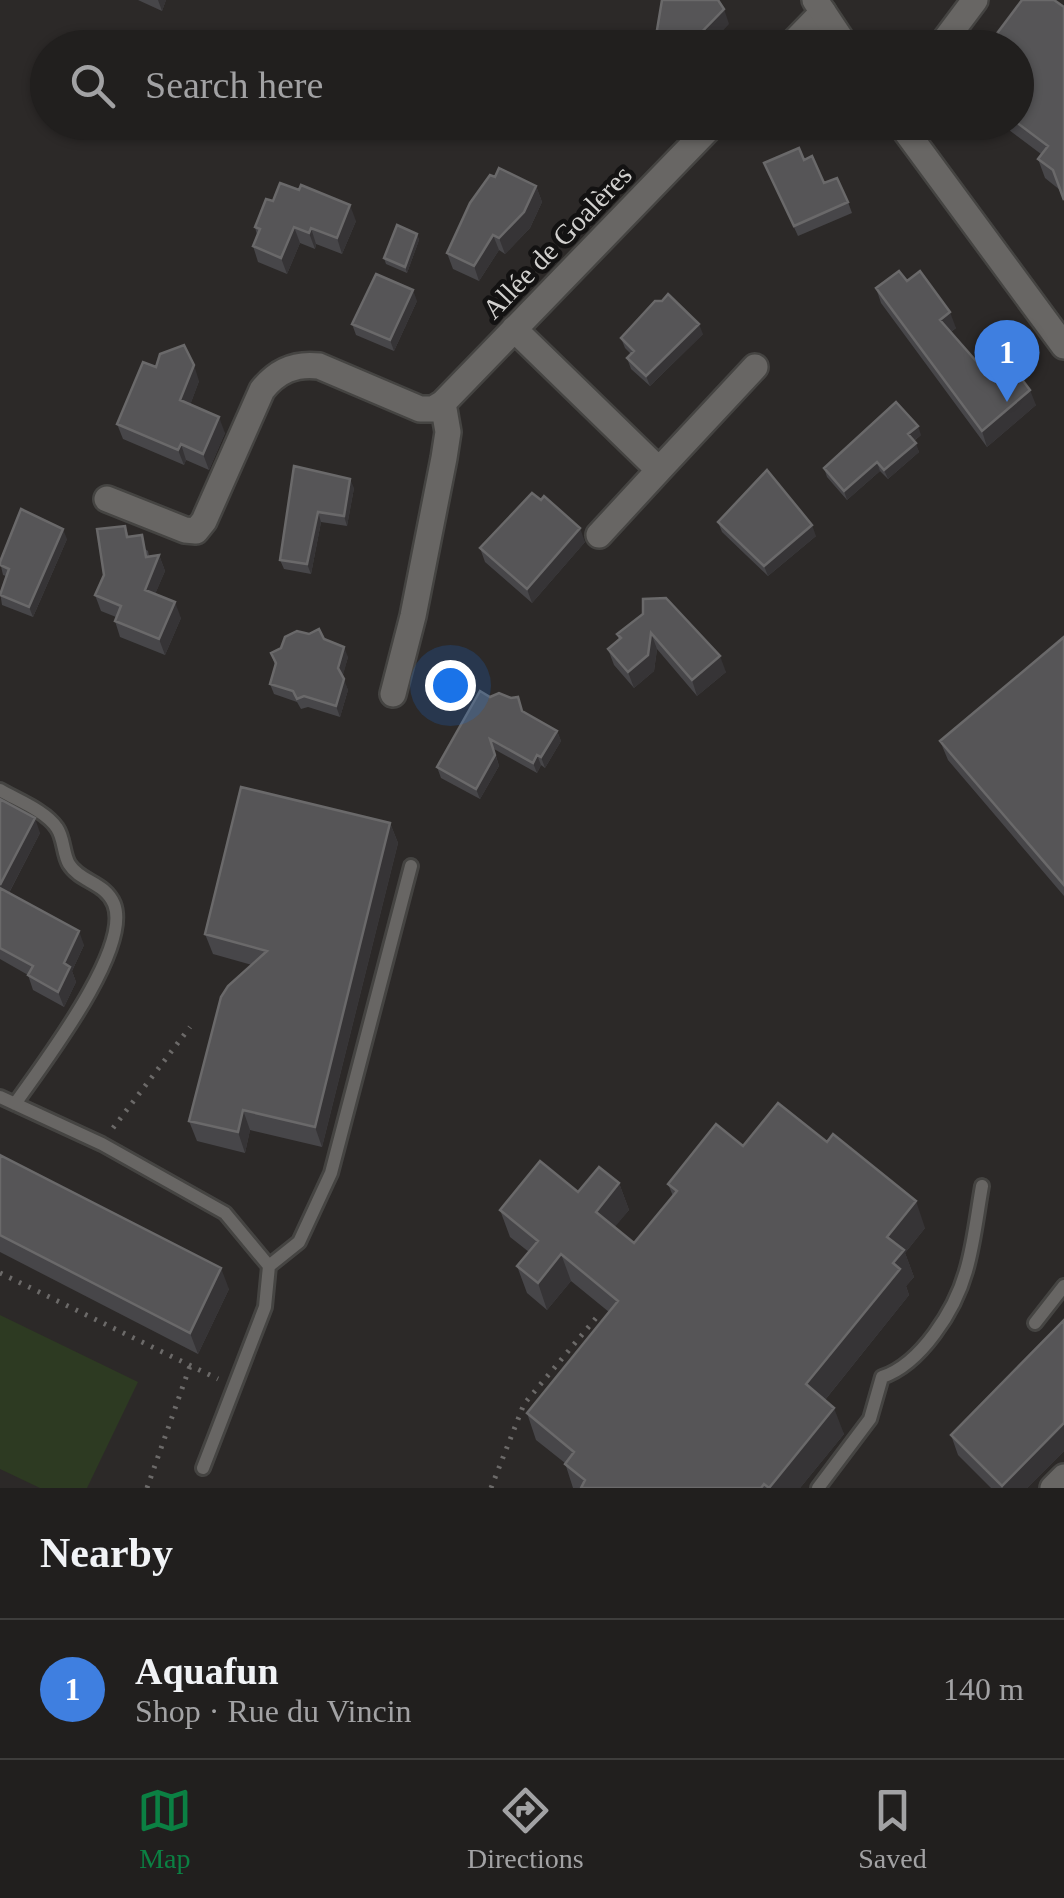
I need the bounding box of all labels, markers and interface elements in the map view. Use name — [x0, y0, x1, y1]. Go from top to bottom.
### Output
search box — [30, 30, 1034, 140]
icon: search — [65, 58, 120, 113]
text: Search here — [145, 64, 323, 106]
street label: Allée de Goalères — [476, 159, 638, 325]
pin: 1 — [974, 320, 1040, 402]
your location — [425, 660, 476, 711]
text: Nearby — [40, 1530, 173, 1576]
text: Aquafun — [135, 1650, 279, 1692]
text: 1 — [65, 1671, 81, 1707]
text: 140 m — [943, 1671, 1024, 1707]
text: Shop · Rue du Vincin — [135, 1693, 412, 1729]
tab: Map — [137, 1783, 192, 1875]
tab: Directions — [467, 1783, 584, 1875]
tab: Saved — [858, 1783, 927, 1875]

